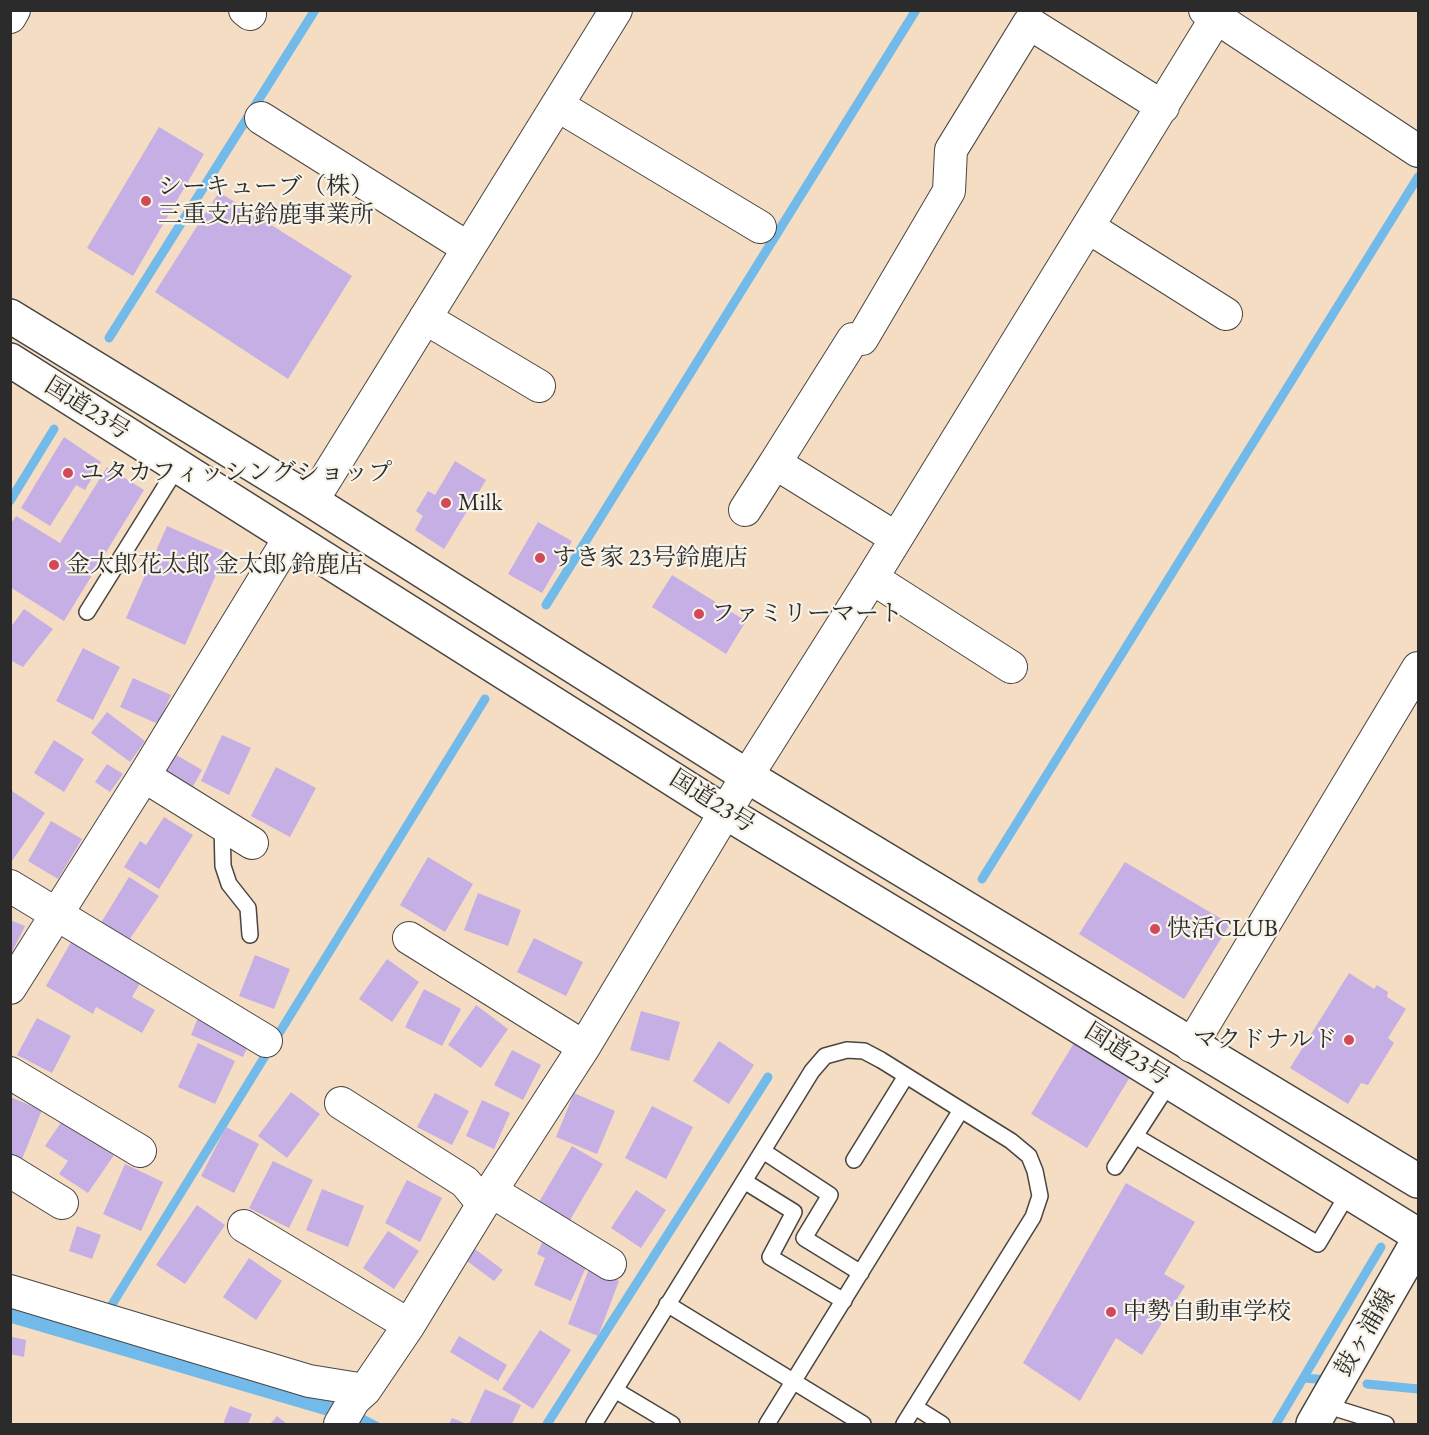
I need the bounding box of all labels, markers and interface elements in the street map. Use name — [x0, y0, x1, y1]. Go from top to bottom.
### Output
place label: シーキューブ（株） 三重支店鈴鹿事業所 — [158, 173, 374, 229]
marker: シーキューブ（株） 三重支店鈴鹿事業所 — [139, 194, 153, 208]
street label: 国道23号 — [39, 372, 135, 446]
place label: ユタカフィッシングショップ — [80, 459, 392, 487]
marker: ユタカフィッシングショップ — [61, 466, 75, 480]
place label: Milk — [458, 489, 503, 517]
marker: Milk — [439, 496, 453, 510]
place label: すき家 23号鈴鹿店 — [552, 544, 748, 572]
place label: 金太郎花太郎 金太郎 鈴鹿店 — [66, 551, 364, 579]
marker: すき家 23号鈴鹿店 — [533, 551, 547, 565]
marker: 金太郎花太郎 金太郎 鈴鹿店 — [47, 558, 61, 572]
place label: ファミリーマート — [711, 600, 903, 628]
marker: ファミリーマート — [692, 607, 706, 621]
street label: 国道23号 — [664, 765, 760, 839]
place label: 快活CLUB — [1167, 915, 1278, 943]
marker: 快活CLUB — [1148, 922, 1162, 936]
street label: 国道23号 — [1079, 1018, 1175, 1092]
place label: マクドナルド — [1193, 1026, 1337, 1054]
marker: マクドナルド — [1342, 1033, 1356, 1047]
street label: 鼓ヶ浦線 — [1330, 1284, 1402, 1382]
place label: 中勢自動車学校 — [1123, 1298, 1291, 1326]
marker: 中勢自動車学校 — [1104, 1305, 1118, 1319]

